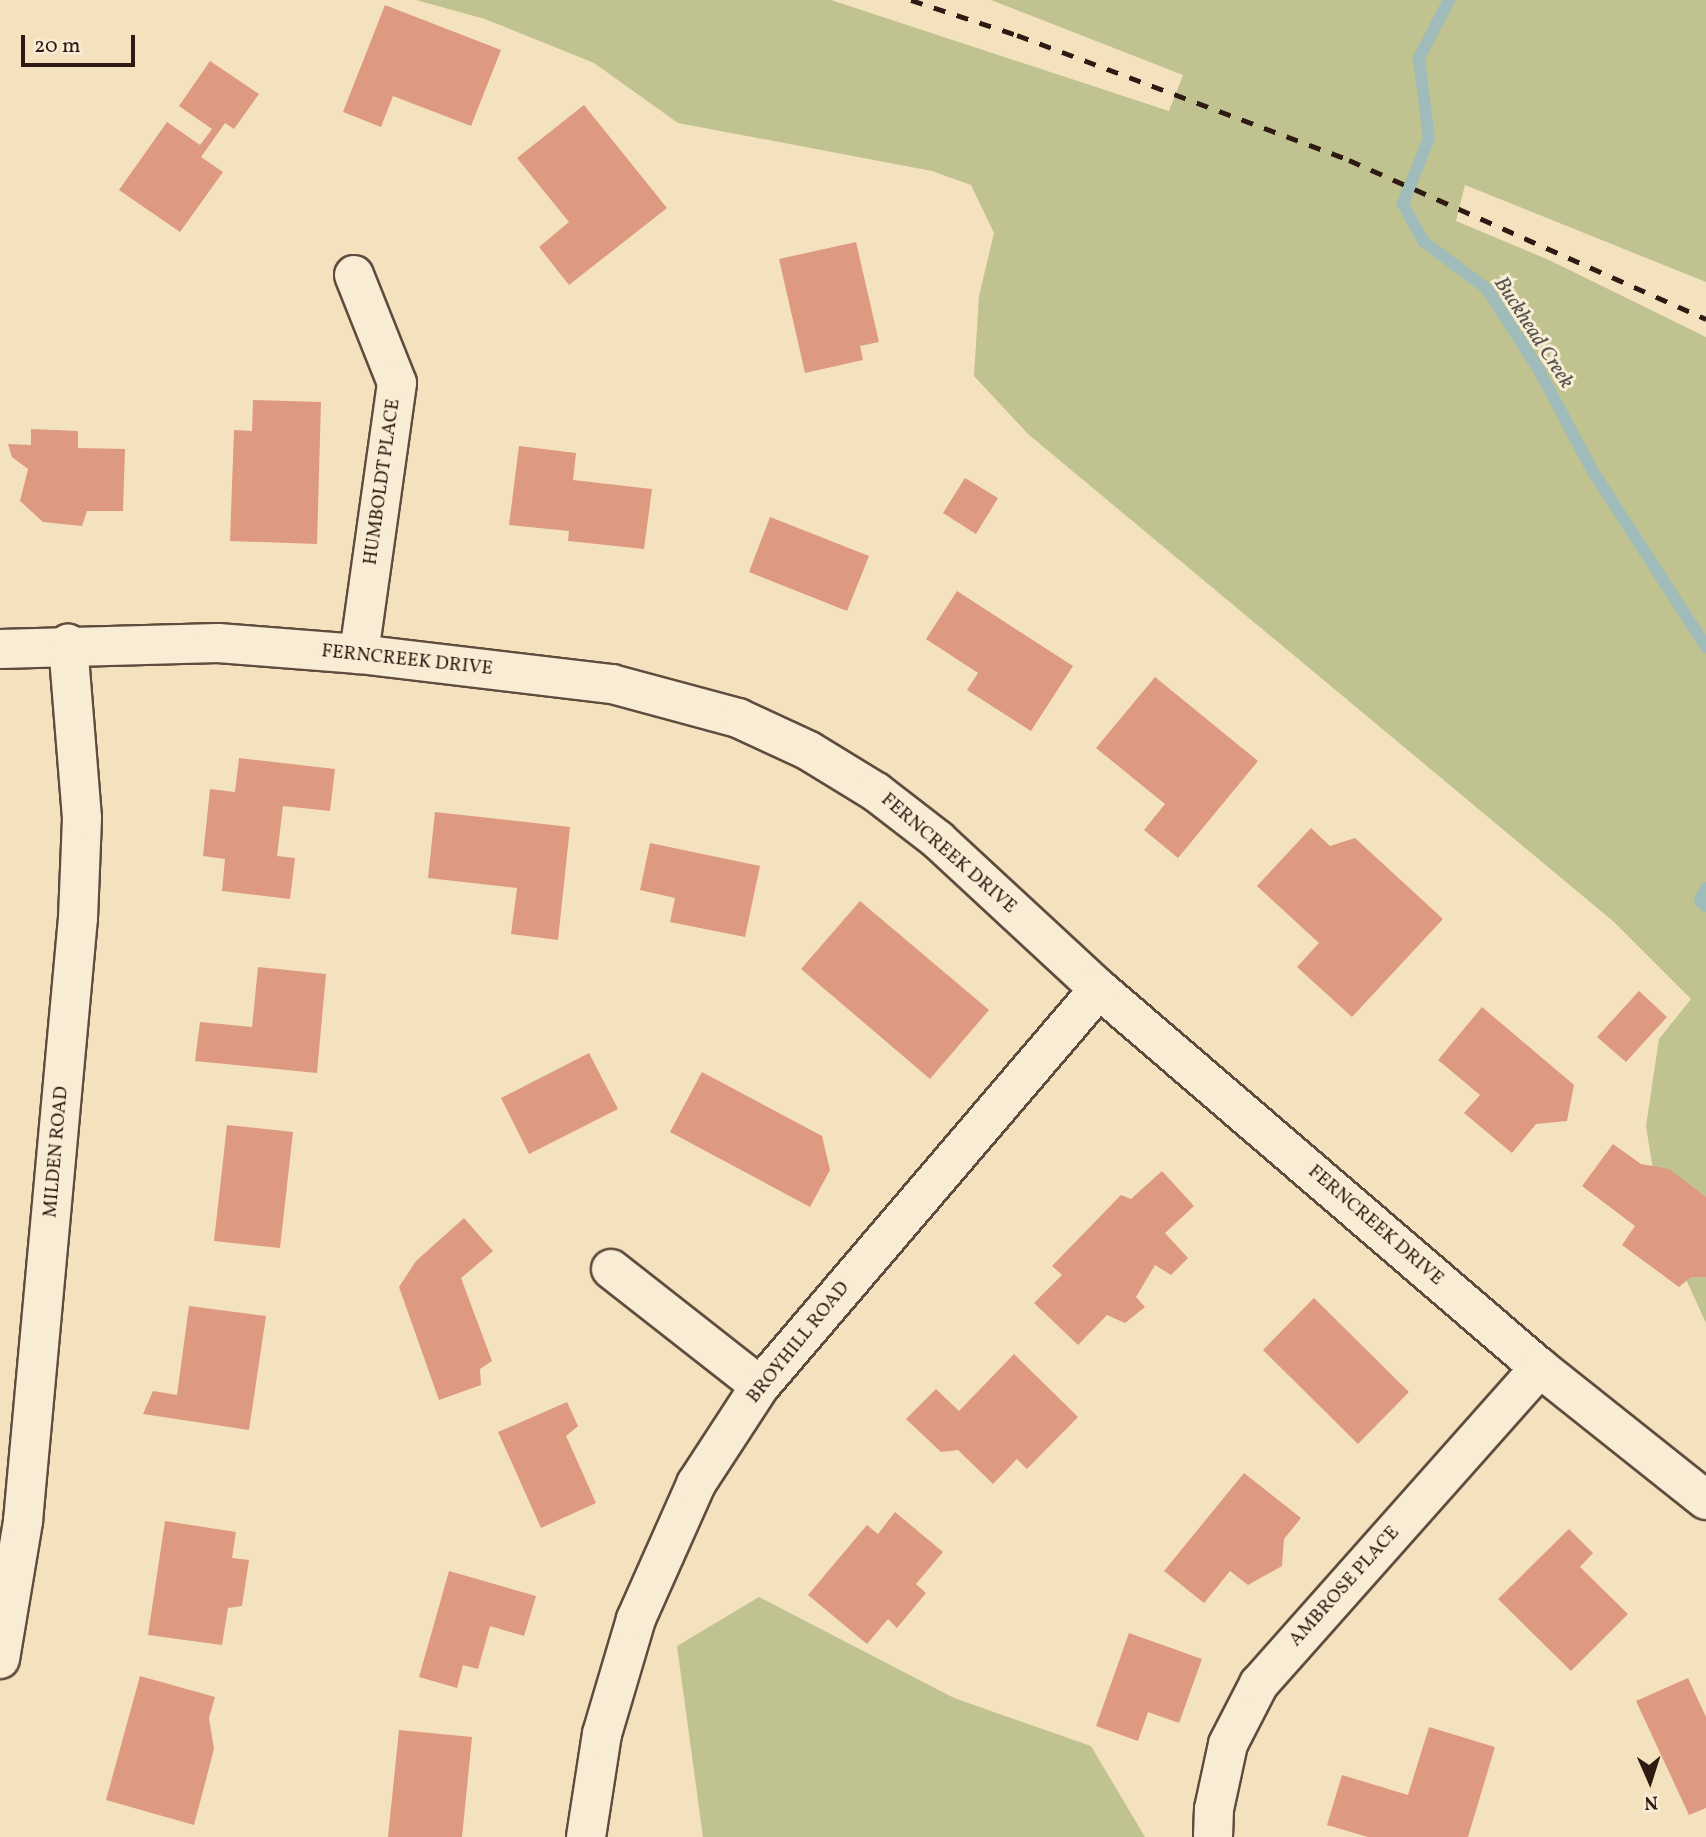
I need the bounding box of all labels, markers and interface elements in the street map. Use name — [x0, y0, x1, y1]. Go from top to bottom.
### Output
scale bar — [24, 21, 138, 65]
text: 20 m — [34, 32, 80, 61]
water label: Buckhead Creek — [1488, 272, 1578, 394]
street label: HUMBOLDT PLACE — [360, 397, 406, 567]
street label: FERNCREEK DRIVE — [320, 641, 494, 681]
street label: FERNCREEK DRIVE — [876, 789, 1020, 919]
street label: MILDEN ROAD — [40, 1085, 74, 1219]
street label: FERNCREEK DRIVE — [1303, 1161, 1447, 1291]
street label: BROYHILL ROAD — [743, 1278, 855, 1408]
street label: AMBROSE PLACE — [1285, 1522, 1405, 1652]
north arrow — [1615, 1746, 1685, 1816]
text: N — [1644, 1789, 1659, 1815]

